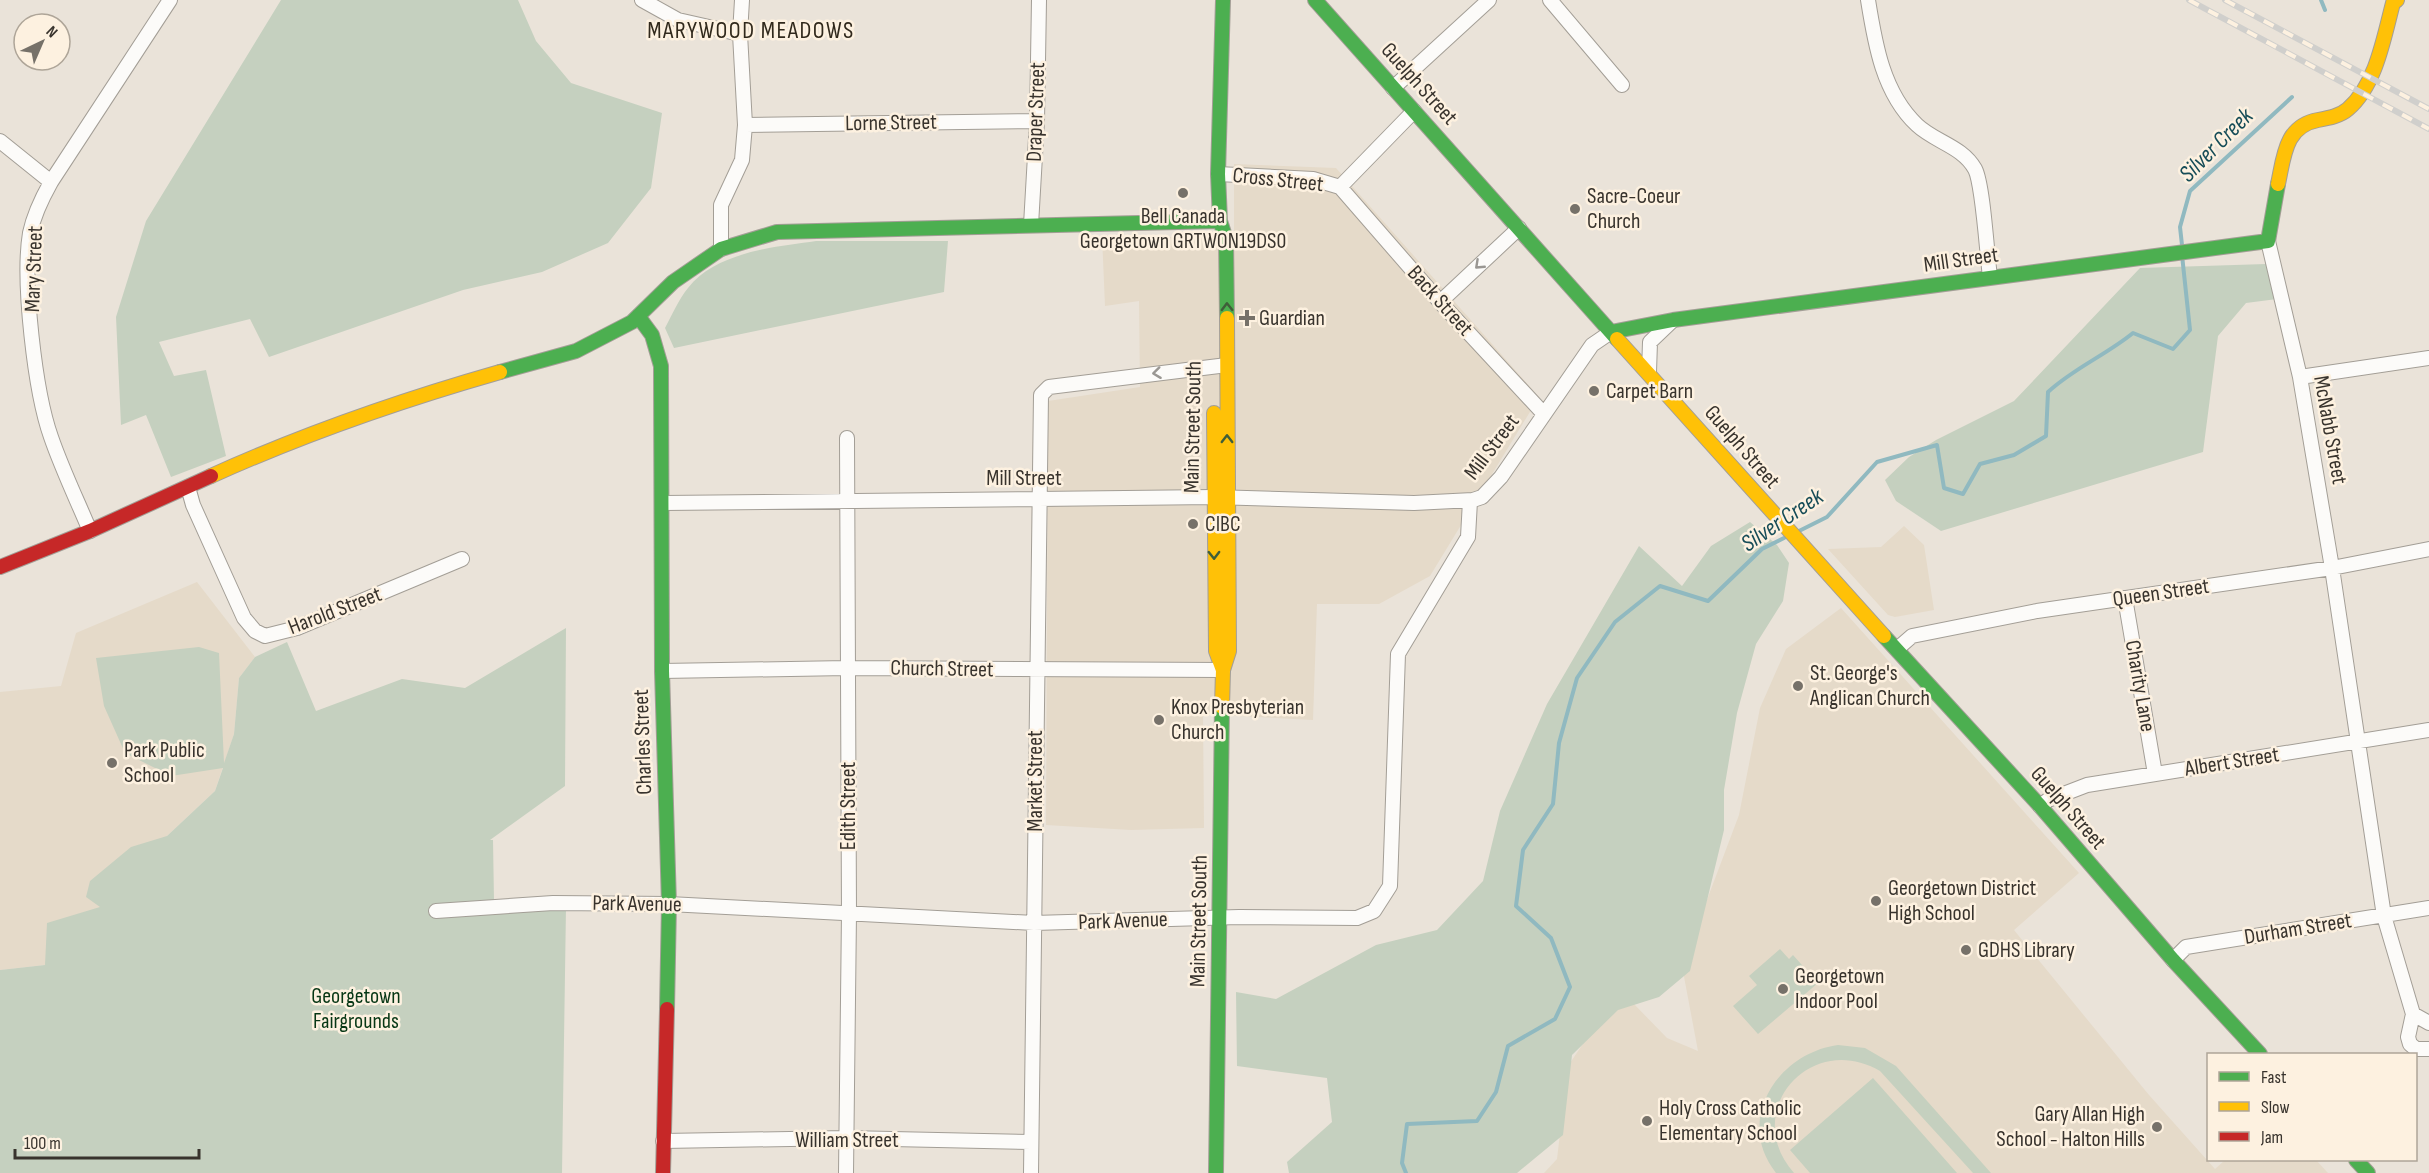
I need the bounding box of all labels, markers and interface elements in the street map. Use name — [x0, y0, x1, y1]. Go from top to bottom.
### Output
north arrow — [12, 12, 72, 72]
district label: MARYWOOD MEADOWS — [647, 16, 855, 45]
text: N — [42, 22, 61, 42]
street label: Guelph Street — [1375, 37, 1463, 131]
street label: Draper Street — [1021, 62, 1051, 162]
water label: Silver Creek — [2173, 101, 2260, 188]
street label: Lorne Street — [845, 109, 937, 137]
street label: Cross Street — [1231, 162, 1325, 198]
place label: Sacre-Coeur Church — [1587, 183, 1680, 235]
marker: Bell Canada Georgetown GRTWON19DS0 — [1176, 186, 1190, 200]
marker: Sacre-Coeur Church — [1568, 202, 1582, 216]
place label: Bell Canada Georgetown GRTWON19DS0 — [1080, 203, 1286, 255]
street label: Mary Street — [19, 225, 49, 313]
street label: Mill Street — [1922, 241, 2000, 279]
one-way arrow — [1476, 258, 1486, 269]
street label: Back Street — [1401, 260, 1479, 342]
one-way arrow — [1221, 302, 1233, 311]
place label: Guardian — [1259, 305, 1325, 332]
marker: Guardian — [1240, 311, 1254, 325]
street label: Main Street South — [1178, 361, 1208, 493]
one-way arrow — [1152, 367, 1161, 379]
street label: McNabb Street — [2307, 374, 2353, 487]
place label: Carpet Barn — [1606, 378, 1693, 405]
marker: Carpet Barn — [1587, 384, 1601, 398]
street label: Guelph Street — [1698, 400, 1786, 494]
street label: Mill Street — [1459, 409, 1526, 485]
one-way arrow — [1221, 434, 1233, 443]
street label: Mill Street — [986, 465, 1062, 492]
water label: Silver Creek — [1735, 481, 1829, 558]
place label: CIBC — [1205, 511, 1241, 538]
marker: CIBC — [1186, 517, 1200, 531]
one-way arrow — [1208, 551, 1220, 560]
street label: Queen Street — [2111, 573, 2211, 613]
street label: Harold Street — [284, 581, 386, 641]
street label: Charity Lane — [2119, 638, 2161, 734]
street label: Church Street — [890, 655, 994, 683]
place label: St. George's Anglican Church — [1809, 660, 1930, 712]
marker: St. George's Anglican Church — [1791, 679, 1805, 693]
street label: Charles Street — [628, 688, 658, 795]
place label: Knox Presbyterian Church — [1171, 694, 1304, 746]
marker: Knox Presbyterian Church — [1152, 713, 1166, 727]
street label: Market Street — [1022, 730, 1049, 832]
place label: Park Public School — [124, 737, 205, 789]
street label: Albert Street — [2182, 741, 2281, 783]
marker: Park Public School — [105, 756, 119, 770]
street label: Guelph Street — [2024, 761, 2112, 855]
street label: Edith Street — [835, 762, 862, 850]
street label: Main Street South — [1184, 855, 1214, 987]
place label: Georgetown District High School — [1888, 875, 2037, 927]
street label: Park Avenue — [592, 890, 682, 918]
marker: Georgetown District High School — [1869, 894, 1883, 908]
street label: Park Avenue — [1078, 906, 1168, 936]
street label: Durham Street — [2242, 907, 2354, 951]
place label: GDHS Library — [1978, 937, 2075, 964]
marker: GDHS Library — [1959, 943, 1973, 957]
place label: Georgetown Indoor Pool — [1795, 963, 1885, 1015]
marker: Georgetown Indoor Pool — [1776, 982, 1790, 996]
park label: Georgetown Fairgrounds — [311, 983, 401, 1035]
legend — [2207, 1053, 2417, 1161]
text: Fast — [2261, 1067, 2287, 1088]
place label: Holy Cross Catholic Elementary School — [1659, 1095, 1802, 1147]
text: Slow — [2261, 1097, 2290, 1118]
place label: Gary Allan High School - Halton Hills — [1996, 1101, 2145, 1153]
marker: Holy Cross Catholic Elementary School — [1640, 1114, 1654, 1128]
marker: Gary Allan High School - Halton Hills — [2150, 1120, 2164, 1134]
scale bar — [15, 1122, 200, 1160]
street label: William Street — [795, 1127, 899, 1154]
text: Jam — [2260, 1127, 2283, 1148]
text: 100 m — [24, 1133, 61, 1154]

